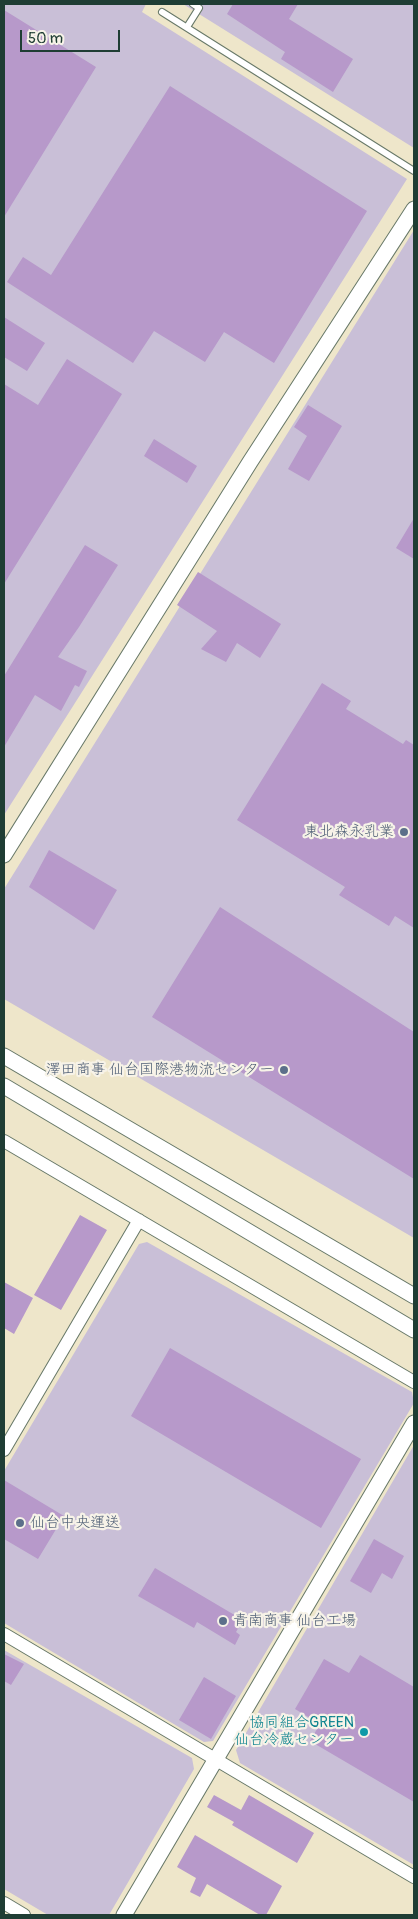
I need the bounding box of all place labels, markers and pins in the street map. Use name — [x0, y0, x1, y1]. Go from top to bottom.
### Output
place label: 東北森永乳業 — [304, 823, 394, 841]
marker: 東北森永乳業 — [398, 826, 410, 838]
place label: 澤田商事 仙台国際港物流センター — [46, 1061, 274, 1079]
marker: 澤田商事 仙台国際港物流センター — [278, 1064, 290, 1076]
place label: 仙台中央運送 — [30, 1514, 120, 1532]
marker: 仙台中央運送 — [14, 1517, 26, 1529]
place label: 青南商事 仙台工場 — [233, 1612, 356, 1630]
marker: 青南商事 仙台工場 — [217, 1615, 229, 1627]
place label: 協同組合GREEN 仙台冷蔵センター — [234, 1714, 354, 1749]
marker: 協同組合GREEN 仙台冷蔵センター — [358, 1726, 370, 1738]

